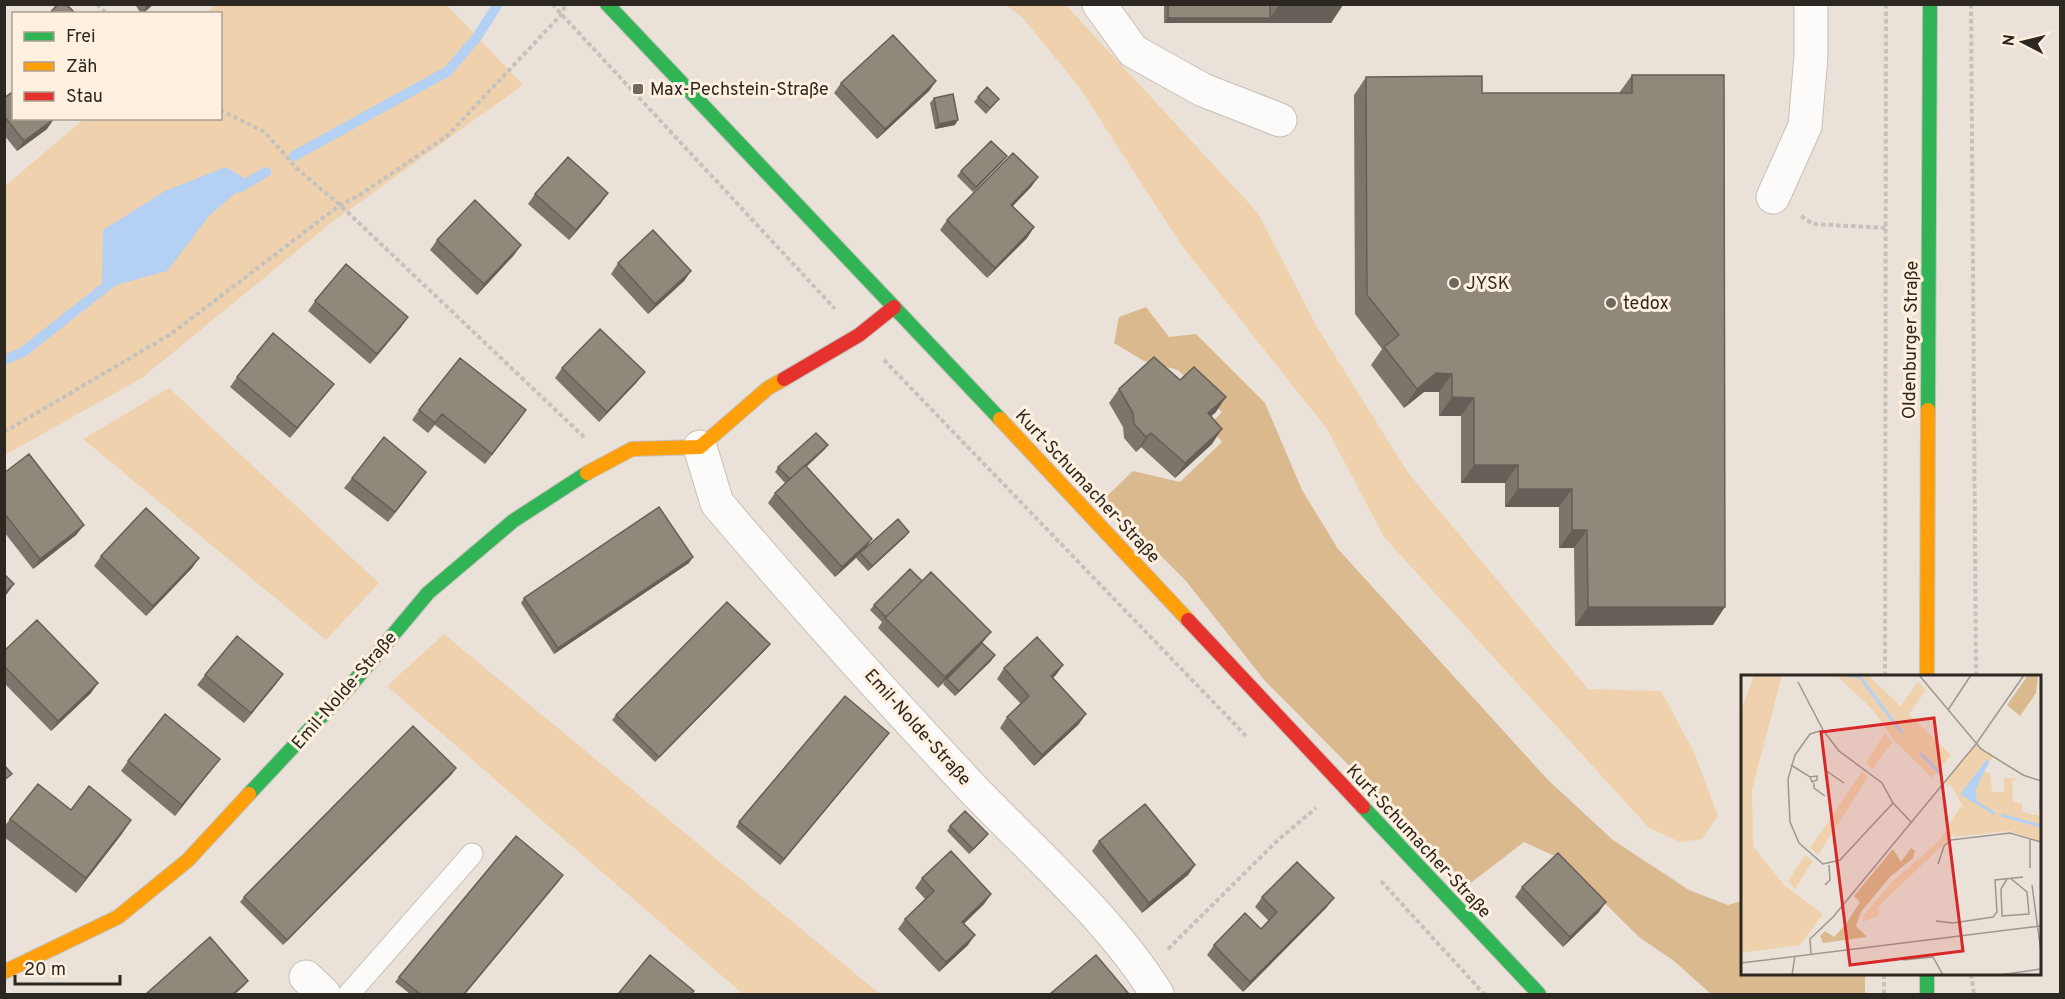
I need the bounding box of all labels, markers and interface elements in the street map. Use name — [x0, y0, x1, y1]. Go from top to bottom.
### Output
legend — [12, 12, 222, 120]
north arrow — [1993, 12, 2053, 72]
text: Frei — [66, 26, 96, 49]
text: N — [1999, 33, 2021, 47]
text: Zäh — [66, 56, 97, 79]
place label: Max-Pechstein-Straße — [650, 79, 829, 102]
marker: Max-Pechstein-Straße — [631, 82, 645, 96]
text: Stau — [66, 86, 103, 109]
street label: Oldenburger Straße — [1899, 261, 1924, 419]
place label: JYSK — [1466, 273, 1510, 296]
marker: JYSK — [1447, 276, 1461, 290]
place label: tedox — [1623, 293, 1669, 316]
marker: tedox — [1604, 296, 1618, 310]
street label: Kurt-Schumacher-Straße — [1009, 405, 1164, 569]
street label: Emil-Nolde-Straße — [288, 627, 403, 755]
street label: Emil-Nolde-Straße — [858, 665, 975, 791]
inset map — [1741, 675, 2041, 975]
street label: Kurt-Schumacher-Straße — [1340, 760, 1495, 924]
scale bar — [15, 948, 120, 986]
text: 20 m — [24, 959, 66, 982]

